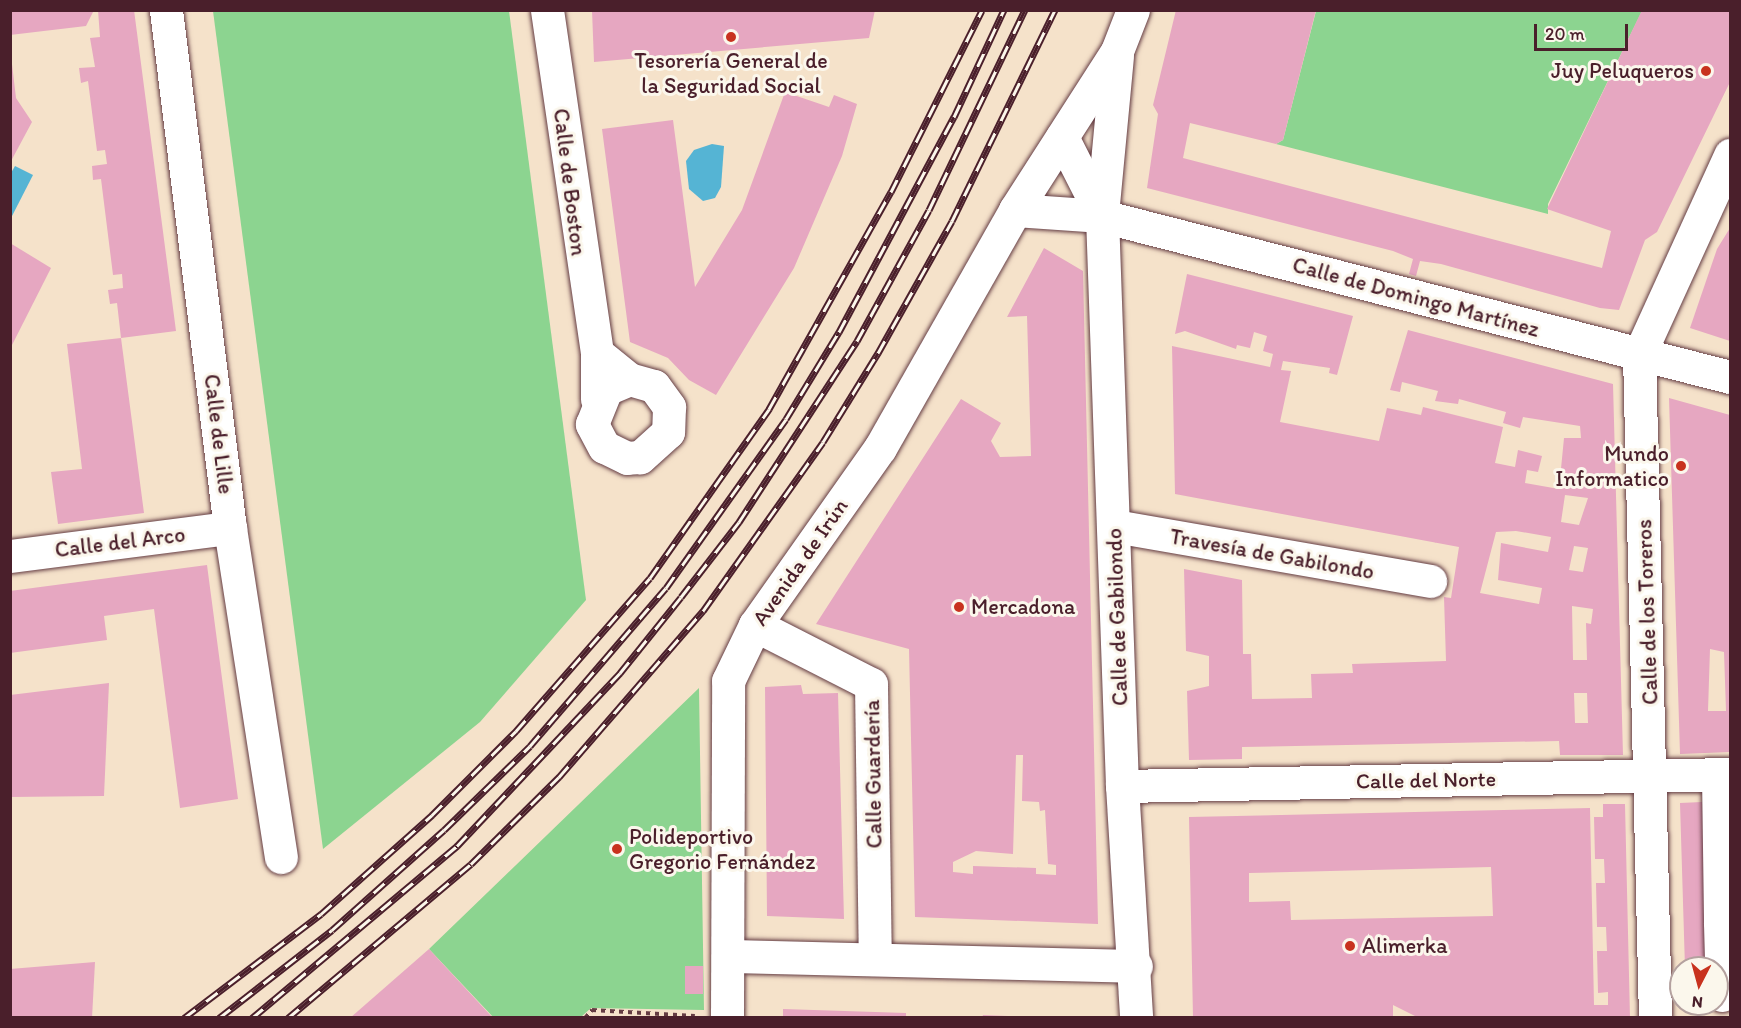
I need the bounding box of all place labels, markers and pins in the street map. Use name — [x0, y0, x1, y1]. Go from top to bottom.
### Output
marker: Tesorería General de la Seguridad Social — [724, 30, 738, 44]
place label: Tesorería General de la Seguridad Social — [634, 47, 828, 98]
place label: Juy Peluqueros — [1552, 58, 1694, 84]
marker: Juy Peluqueros — [1699, 64, 1713, 78]
place label: Mundo Informatico — [1555, 440, 1669, 492]
marker: Mundo Informatico — [1674, 459, 1688, 473]
place label: Mercadona — [971, 594, 1075, 620]
marker: Mercadona — [952, 600, 966, 614]
place label: Polideportivo Gregorio Fernández — [629, 823, 814, 874]
marker: Polideportivo Gregorio Fernández — [610, 842, 624, 856]
place label: Alimerka — [1362, 933, 1448, 959]
marker: Alimerka — [1343, 939, 1357, 953]

